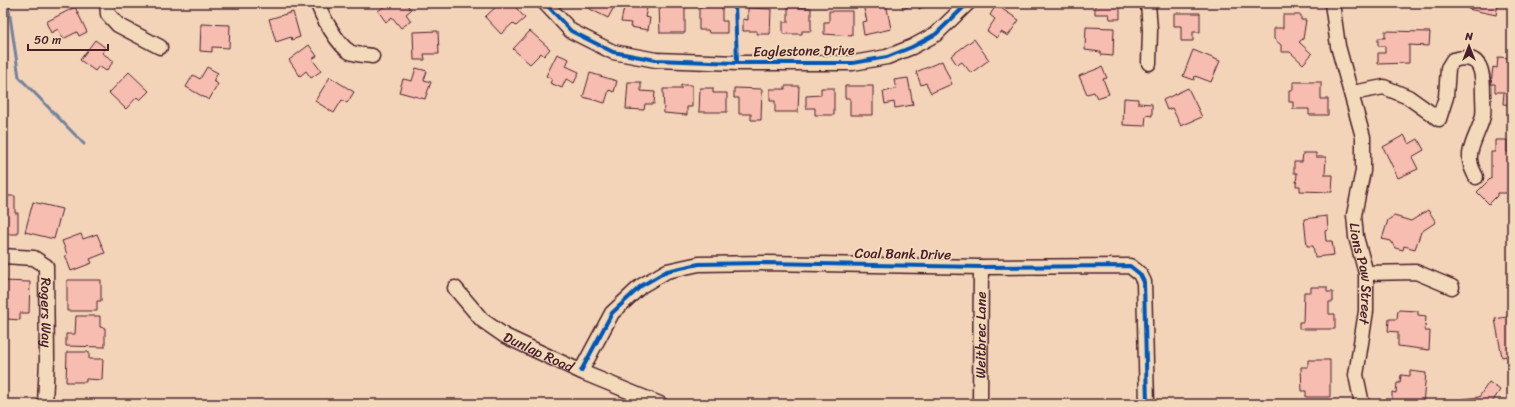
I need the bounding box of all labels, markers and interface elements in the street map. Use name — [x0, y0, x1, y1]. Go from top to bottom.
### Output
scale bar — [28, 26, 108, 52]
north arrow — [1449, 26, 1489, 66]
text: N — [1464, 27, 1473, 46]
text: 50 m — [34, 29, 61, 51]
street label: Eaglestone Drive — [753, 38, 855, 64]
street label: Lions Paw Street — [1342, 222, 1379, 327]
street label: Coal Bank Drive — [854, 241, 952, 267]
street label: Rogers Way — [34, 277, 59, 348]
street label: Weitbrec Lane — [968, 291, 993, 379]
street label: Dunlap Road — [499, 324, 579, 380]

